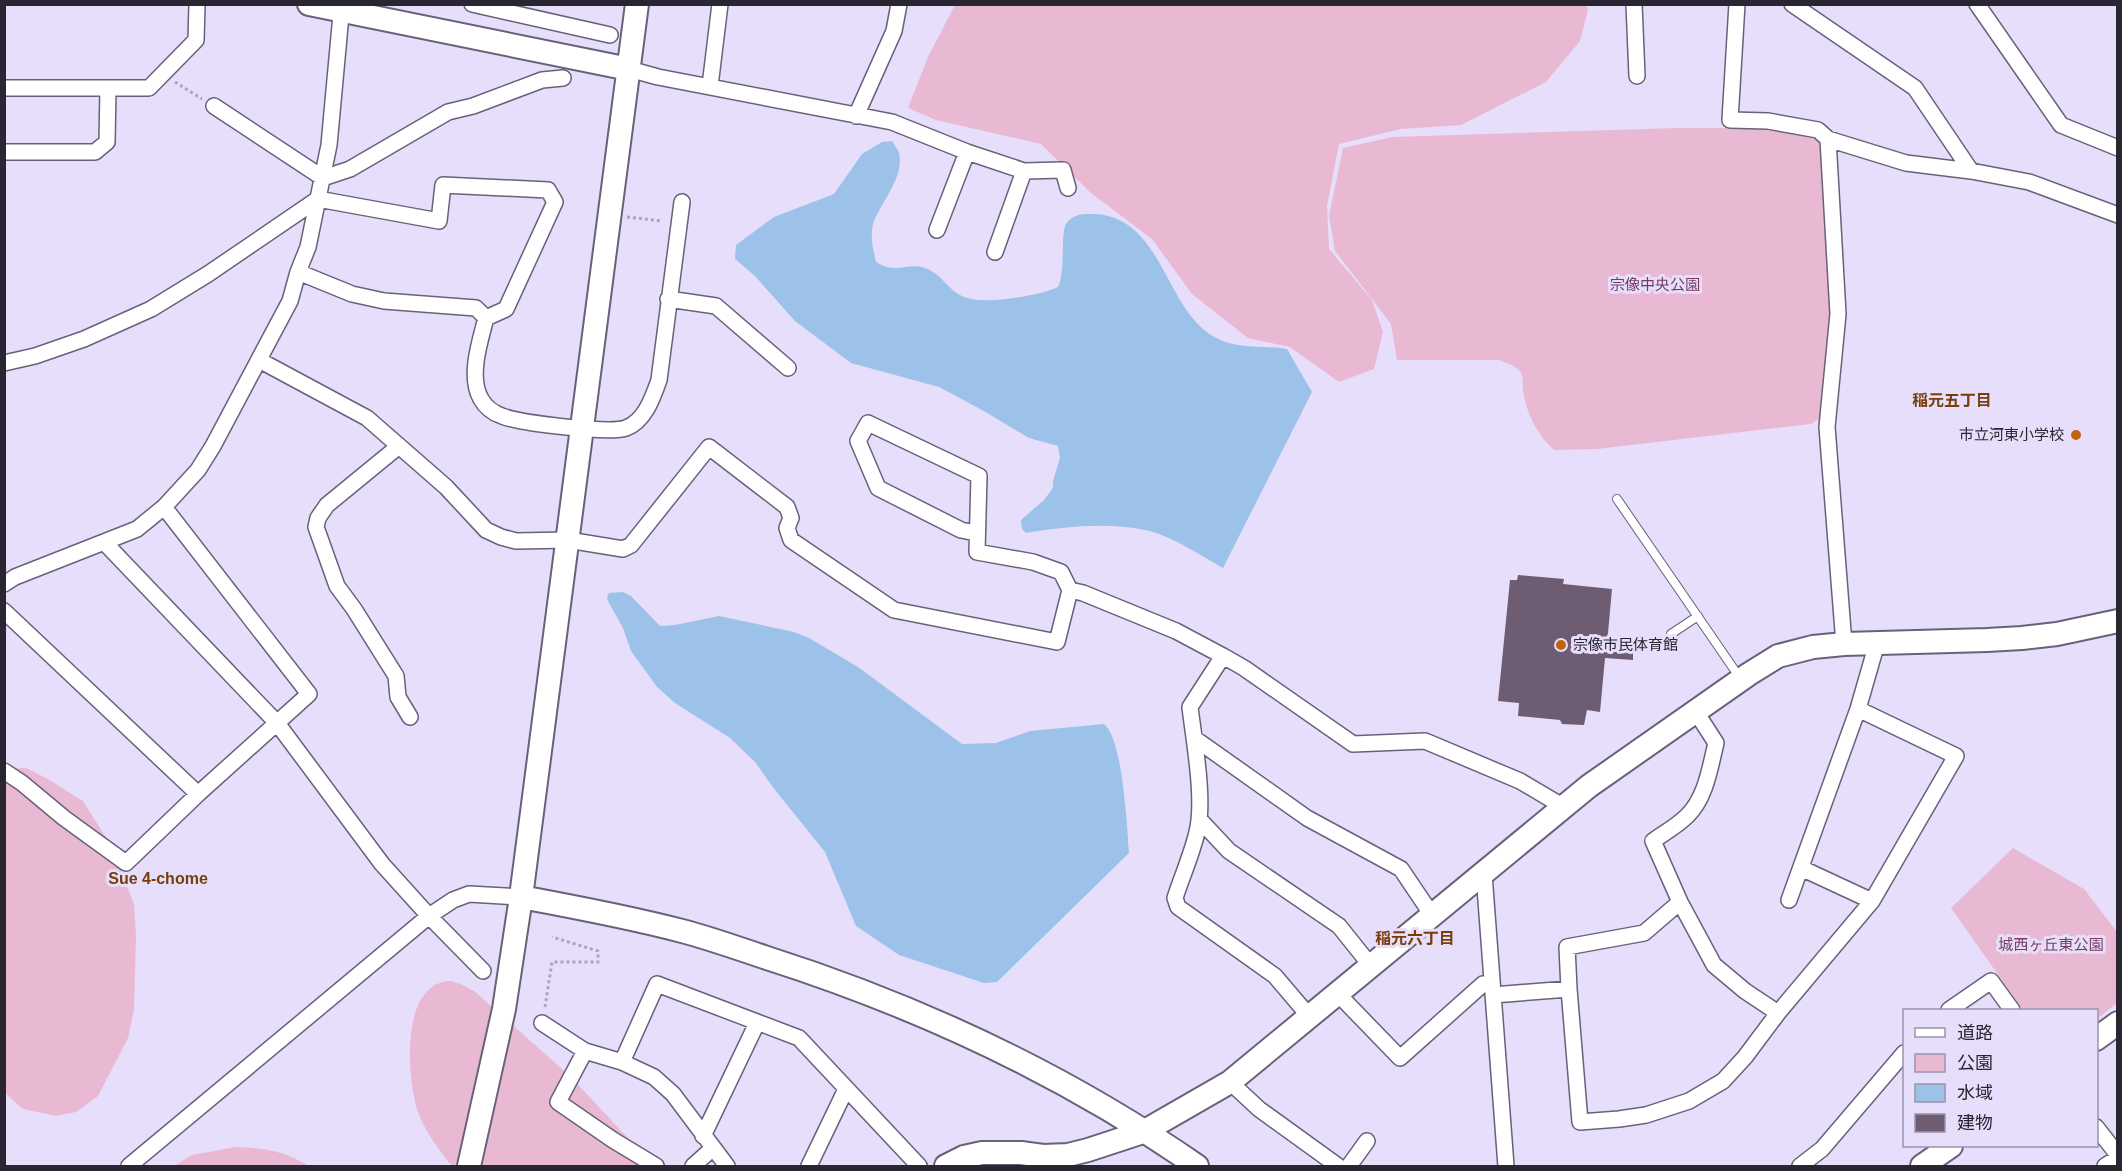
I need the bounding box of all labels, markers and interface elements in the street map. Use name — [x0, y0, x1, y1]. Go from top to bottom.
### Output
park label: 宗像中央公園 — [1610, 276, 1700, 293]
district label: 稲元五丁目 — [1912, 392, 1992, 409]
place label: 市立河東小学校 — [1959, 426, 2064, 443]
marker: 市立河東小学校 — [2069, 428, 2083, 442]
place label: 宗像市民体育館 — [1573, 636, 1678, 653]
marker: 宗像市民体育館 — [1554, 638, 1568, 652]
district label: Sue 4-chome — [108, 870, 208, 887]
district label: 稲元六丁目 — [1375, 930, 1455, 947]
park label: 城西ヶ丘東公園 — [1998, 936, 2104, 953]
legend — [1903, 1009, 2098, 1147]
text: 道路 — [1957, 1023, 1993, 1043]
text: 公園 — [1957, 1053, 1993, 1073]
text: 水域 — [1957, 1083, 1993, 1103]
text: 建物 — [1957, 1113, 1993, 1133]

